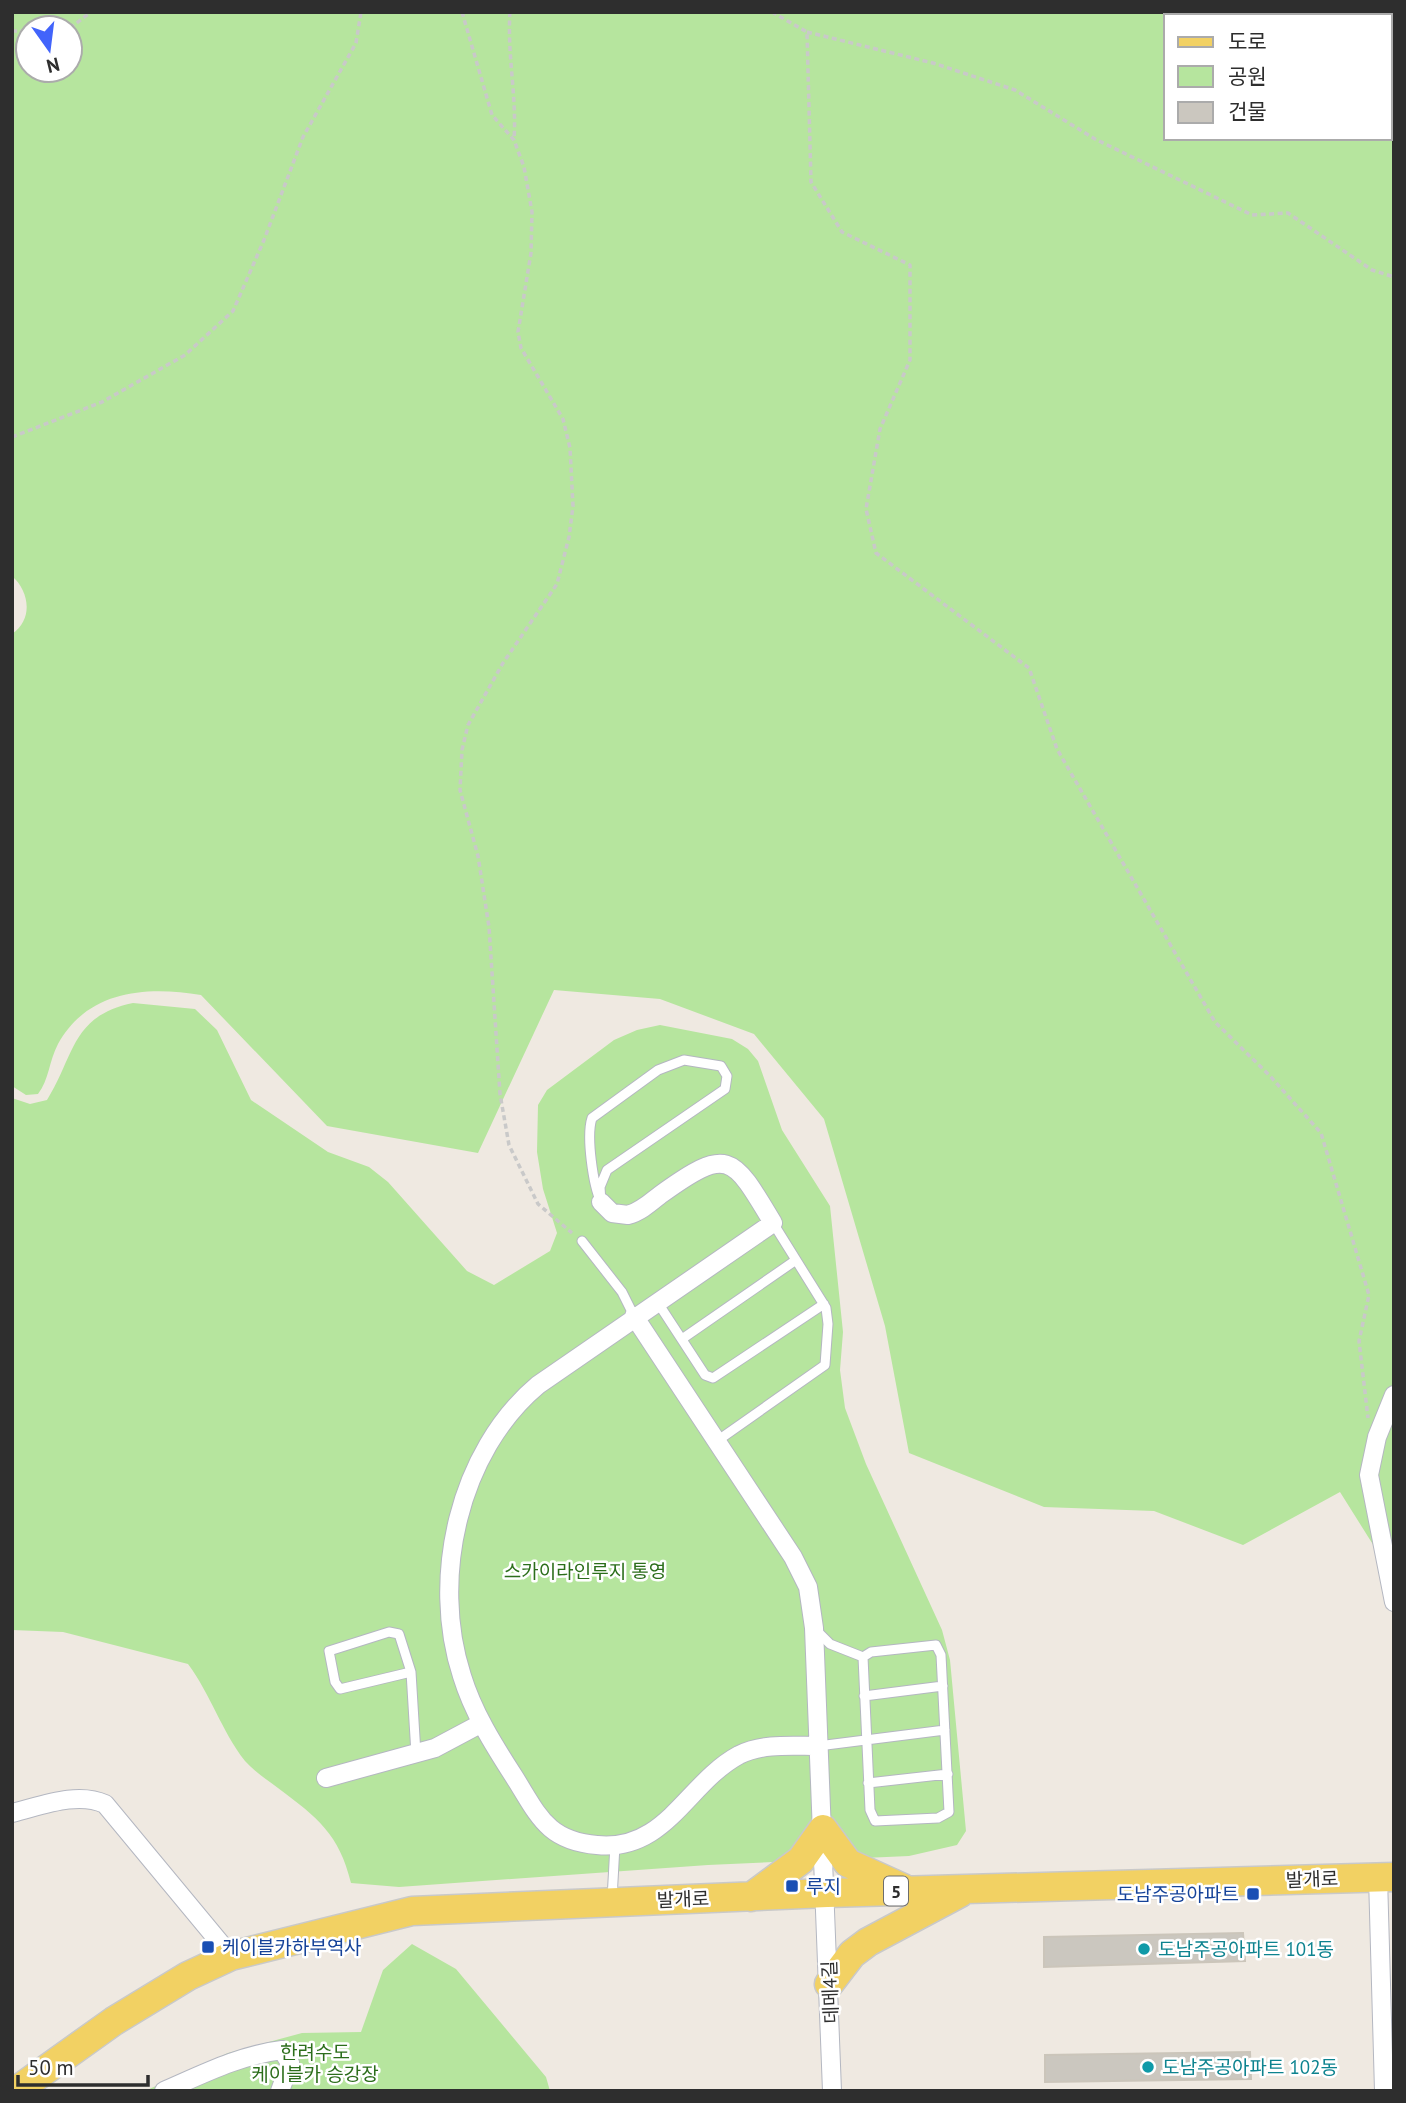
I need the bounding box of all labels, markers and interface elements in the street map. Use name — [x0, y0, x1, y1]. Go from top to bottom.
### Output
north arrow — [14, 14, 84, 84]
legend — [1164, 14, 1392, 140]
text: 도로 — [1228, 28, 1267, 55]
text: N — [44, 52, 62, 79]
text: 공원 — [1228, 63, 1267, 90]
text: 건물 — [1228, 98, 1267, 125]
park label: 스카이라인루지 통영 — [504, 1559, 666, 1583]
street label: 발개로 — [1285, 1866, 1339, 1892]
place label: 루지 — [806, 1874, 841, 1898]
road number: 5 — [884, 1877, 908, 1906]
marker: 루지 — [784, 1878, 800, 1894]
place label: 도남주공아파트 — [1117, 1882, 1239, 1906]
street label: 발개로 — [656, 1886, 710, 1912]
marker: 도남주공아파트 — [1245, 1886, 1261, 1902]
place label: 케이블카하부역사 — [222, 1935, 362, 1959]
place label: 도남주공아파트 101동 — [1158, 1937, 1334, 1961]
marker: 케이블카하부역사 — [200, 1939, 216, 1955]
marker: 도남주공아파트 101동 — [1136, 1941, 1152, 1957]
street label: 데메4길 — [817, 1960, 843, 2024]
park label: 한려수도 케이블카 승강장 — [251, 2040, 379, 2086]
scale bar — [18, 2044, 147, 2088]
text: 50 m — [28, 2054, 74, 2081]
place label: 도남주공아파트 102동 — [1162, 2055, 1338, 2079]
marker: 도남주공아파트 102동 — [1140, 2059, 1156, 2075]

